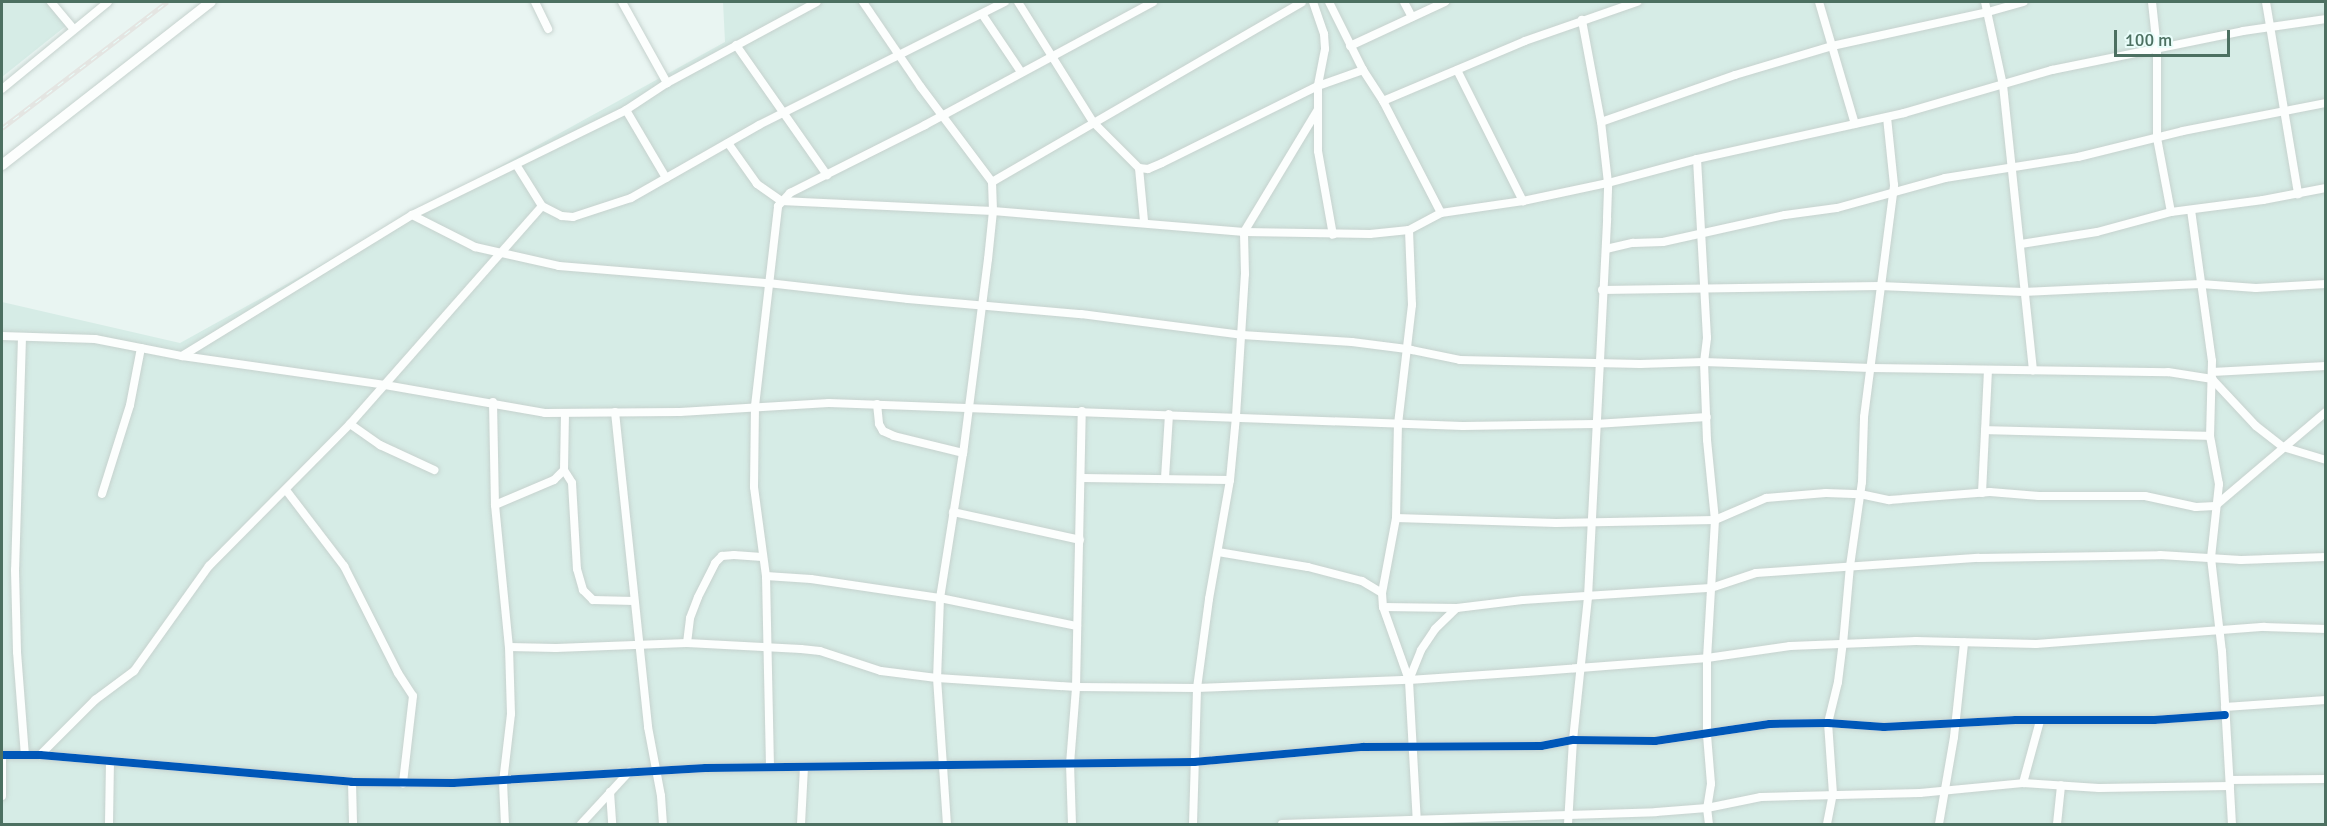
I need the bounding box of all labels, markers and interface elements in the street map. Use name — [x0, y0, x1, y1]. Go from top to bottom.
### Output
scale bar — [2117, 18, 2232, 56]
text: 100 m — [2125, 29, 2172, 51]

